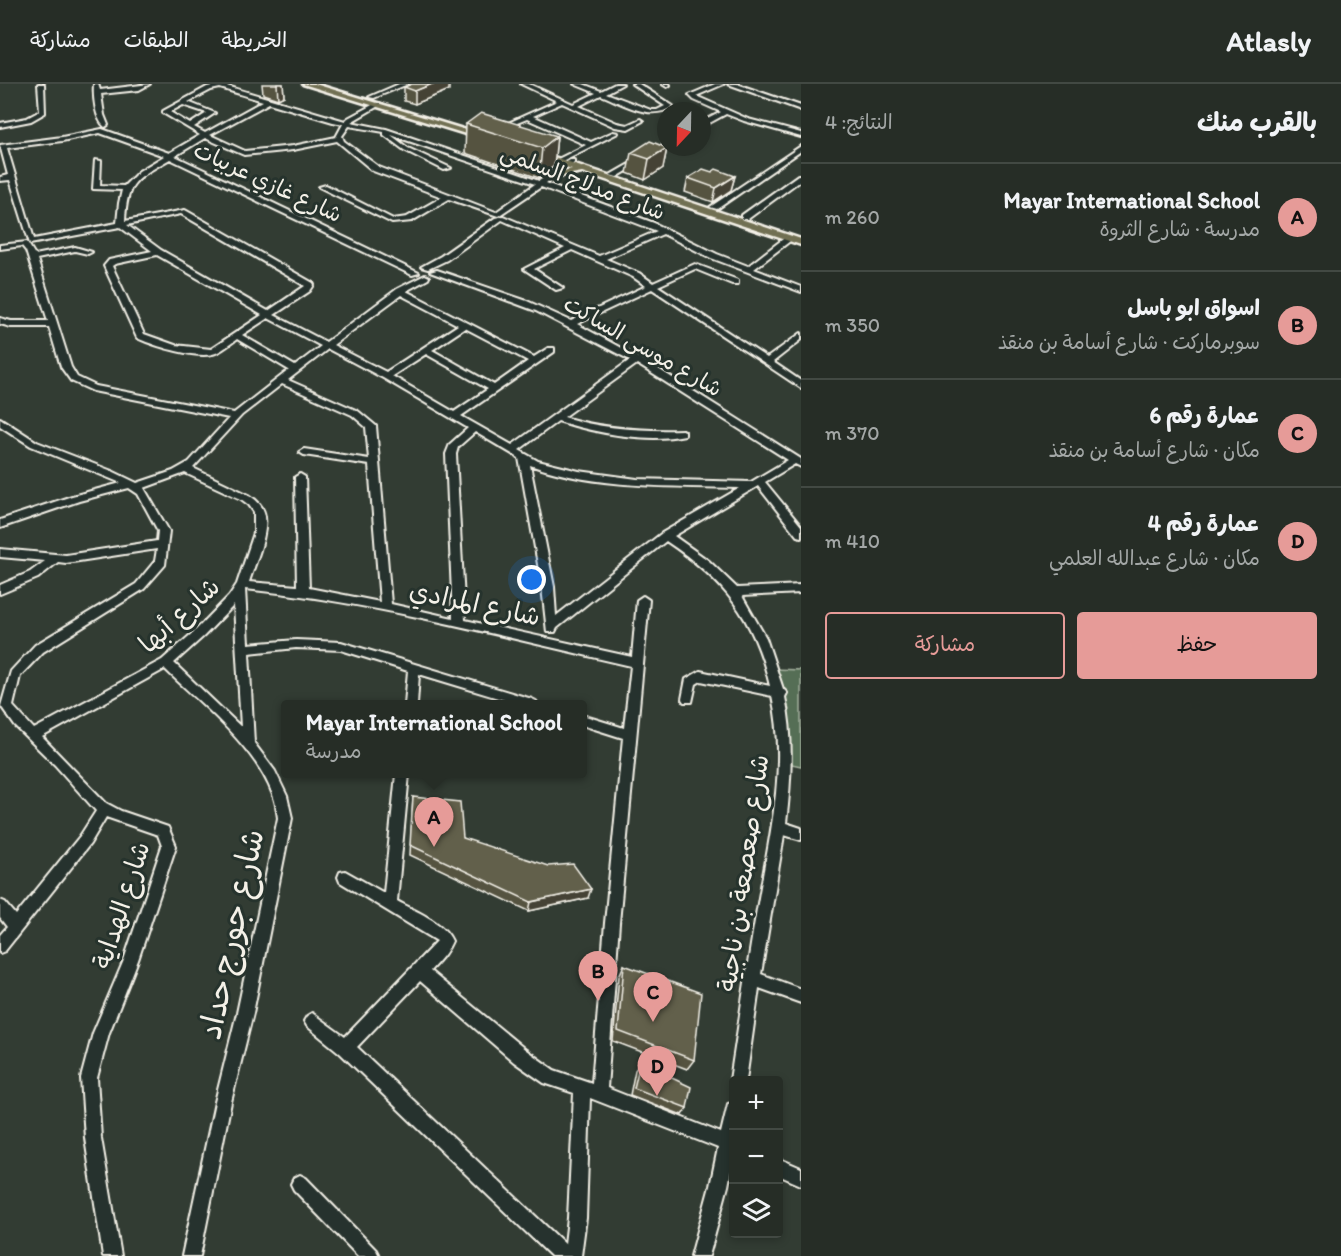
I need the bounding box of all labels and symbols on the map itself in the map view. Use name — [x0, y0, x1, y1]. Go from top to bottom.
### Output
north arrow — [657, 102, 711, 156]
street label: شارع غازي عربيات — [188, 136, 346, 231]
street label: شارع مدلاج السلمي — [495, 138, 669, 231]
street label: شارع موسى الساكت — [558, 290, 727, 404]
your location — [517, 565, 546, 594]
street label: شارع أبها — [132, 570, 227, 661]
street label: شارع المرادي — [406, 574, 543, 635]
street label: شارع صعصعة بن ناجية — [711, 752, 777, 994]
pin: A — [414, 798, 454, 847]
street label: شارع جورج حداد — [190, 825, 276, 1043]
street label: شارع الهداية — [85, 837, 158, 973]
pin: B — [578, 952, 618, 1001]
pin: C — [634, 972, 672, 1022]
pin: D — [638, 1046, 676, 1096]

